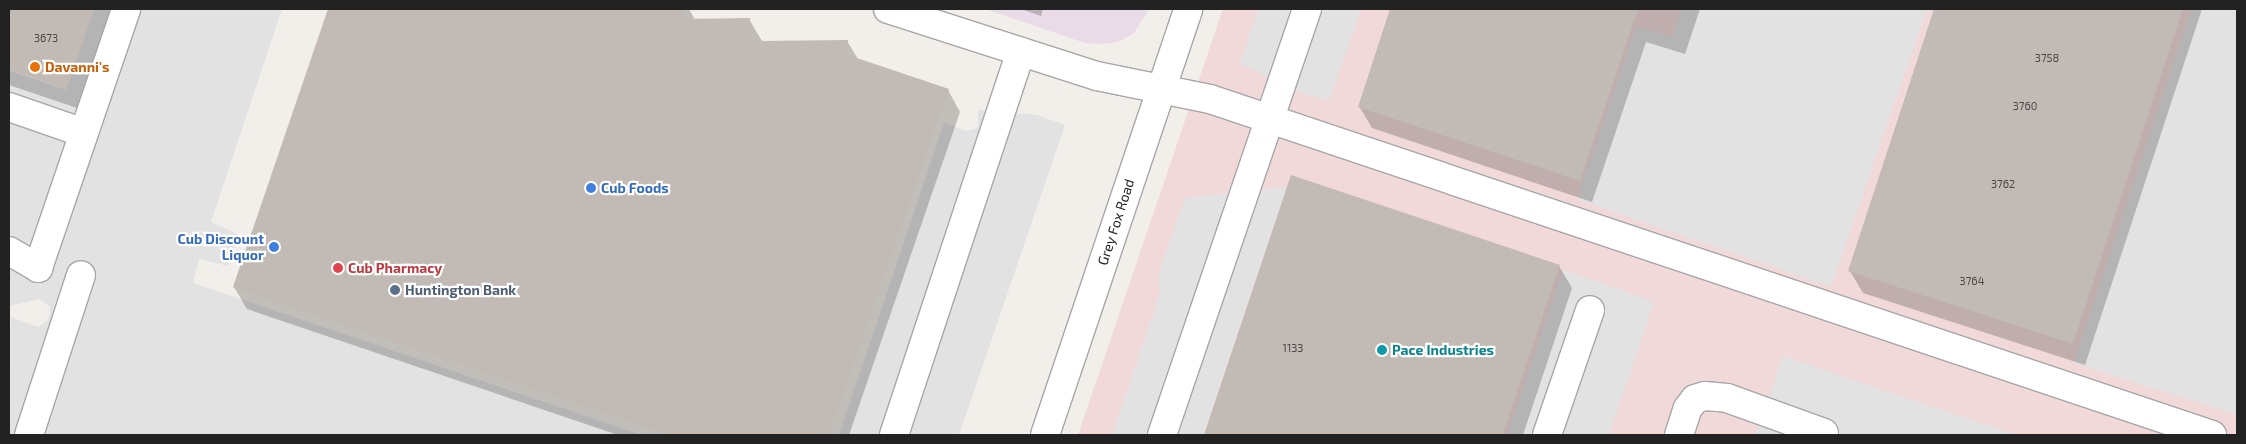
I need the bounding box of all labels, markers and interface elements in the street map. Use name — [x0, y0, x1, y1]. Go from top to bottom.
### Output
house number: 3673 — [34, 31, 58, 45]
house number: 3758 — [2035, 51, 2059, 65]
place label: Davanni's — [45, 59, 109, 75]
marker: Davanni's — [29, 61, 41, 73]
house number: 3760 — [2013, 99, 2037, 113]
street label: Grey Fox Road — [1094, 177, 1138, 267]
house number: 3762 — [1991, 177, 2015, 191]
place label: Cub Foods — [601, 180, 669, 196]
marker: Cub Foods — [585, 182, 597, 194]
place label: Cub Discount Liquor — [178, 231, 264, 264]
marker: Cub Discount Liquor — [268, 241, 280, 253]
place label: Cub Pharmacy — [348, 260, 442, 276]
marker: Cub Pharmacy — [332, 262, 344, 274]
house number: 3764 — [1960, 274, 1984, 288]
place label: Huntington Bank — [405, 282, 516, 298]
marker: Huntington Bank — [389, 284, 401, 296]
house number: 1133 — [1283, 341, 1303, 355]
place label: Pace Industries — [1392, 342, 1494, 358]
marker: Pace Industries — [1376, 344, 1388, 356]

